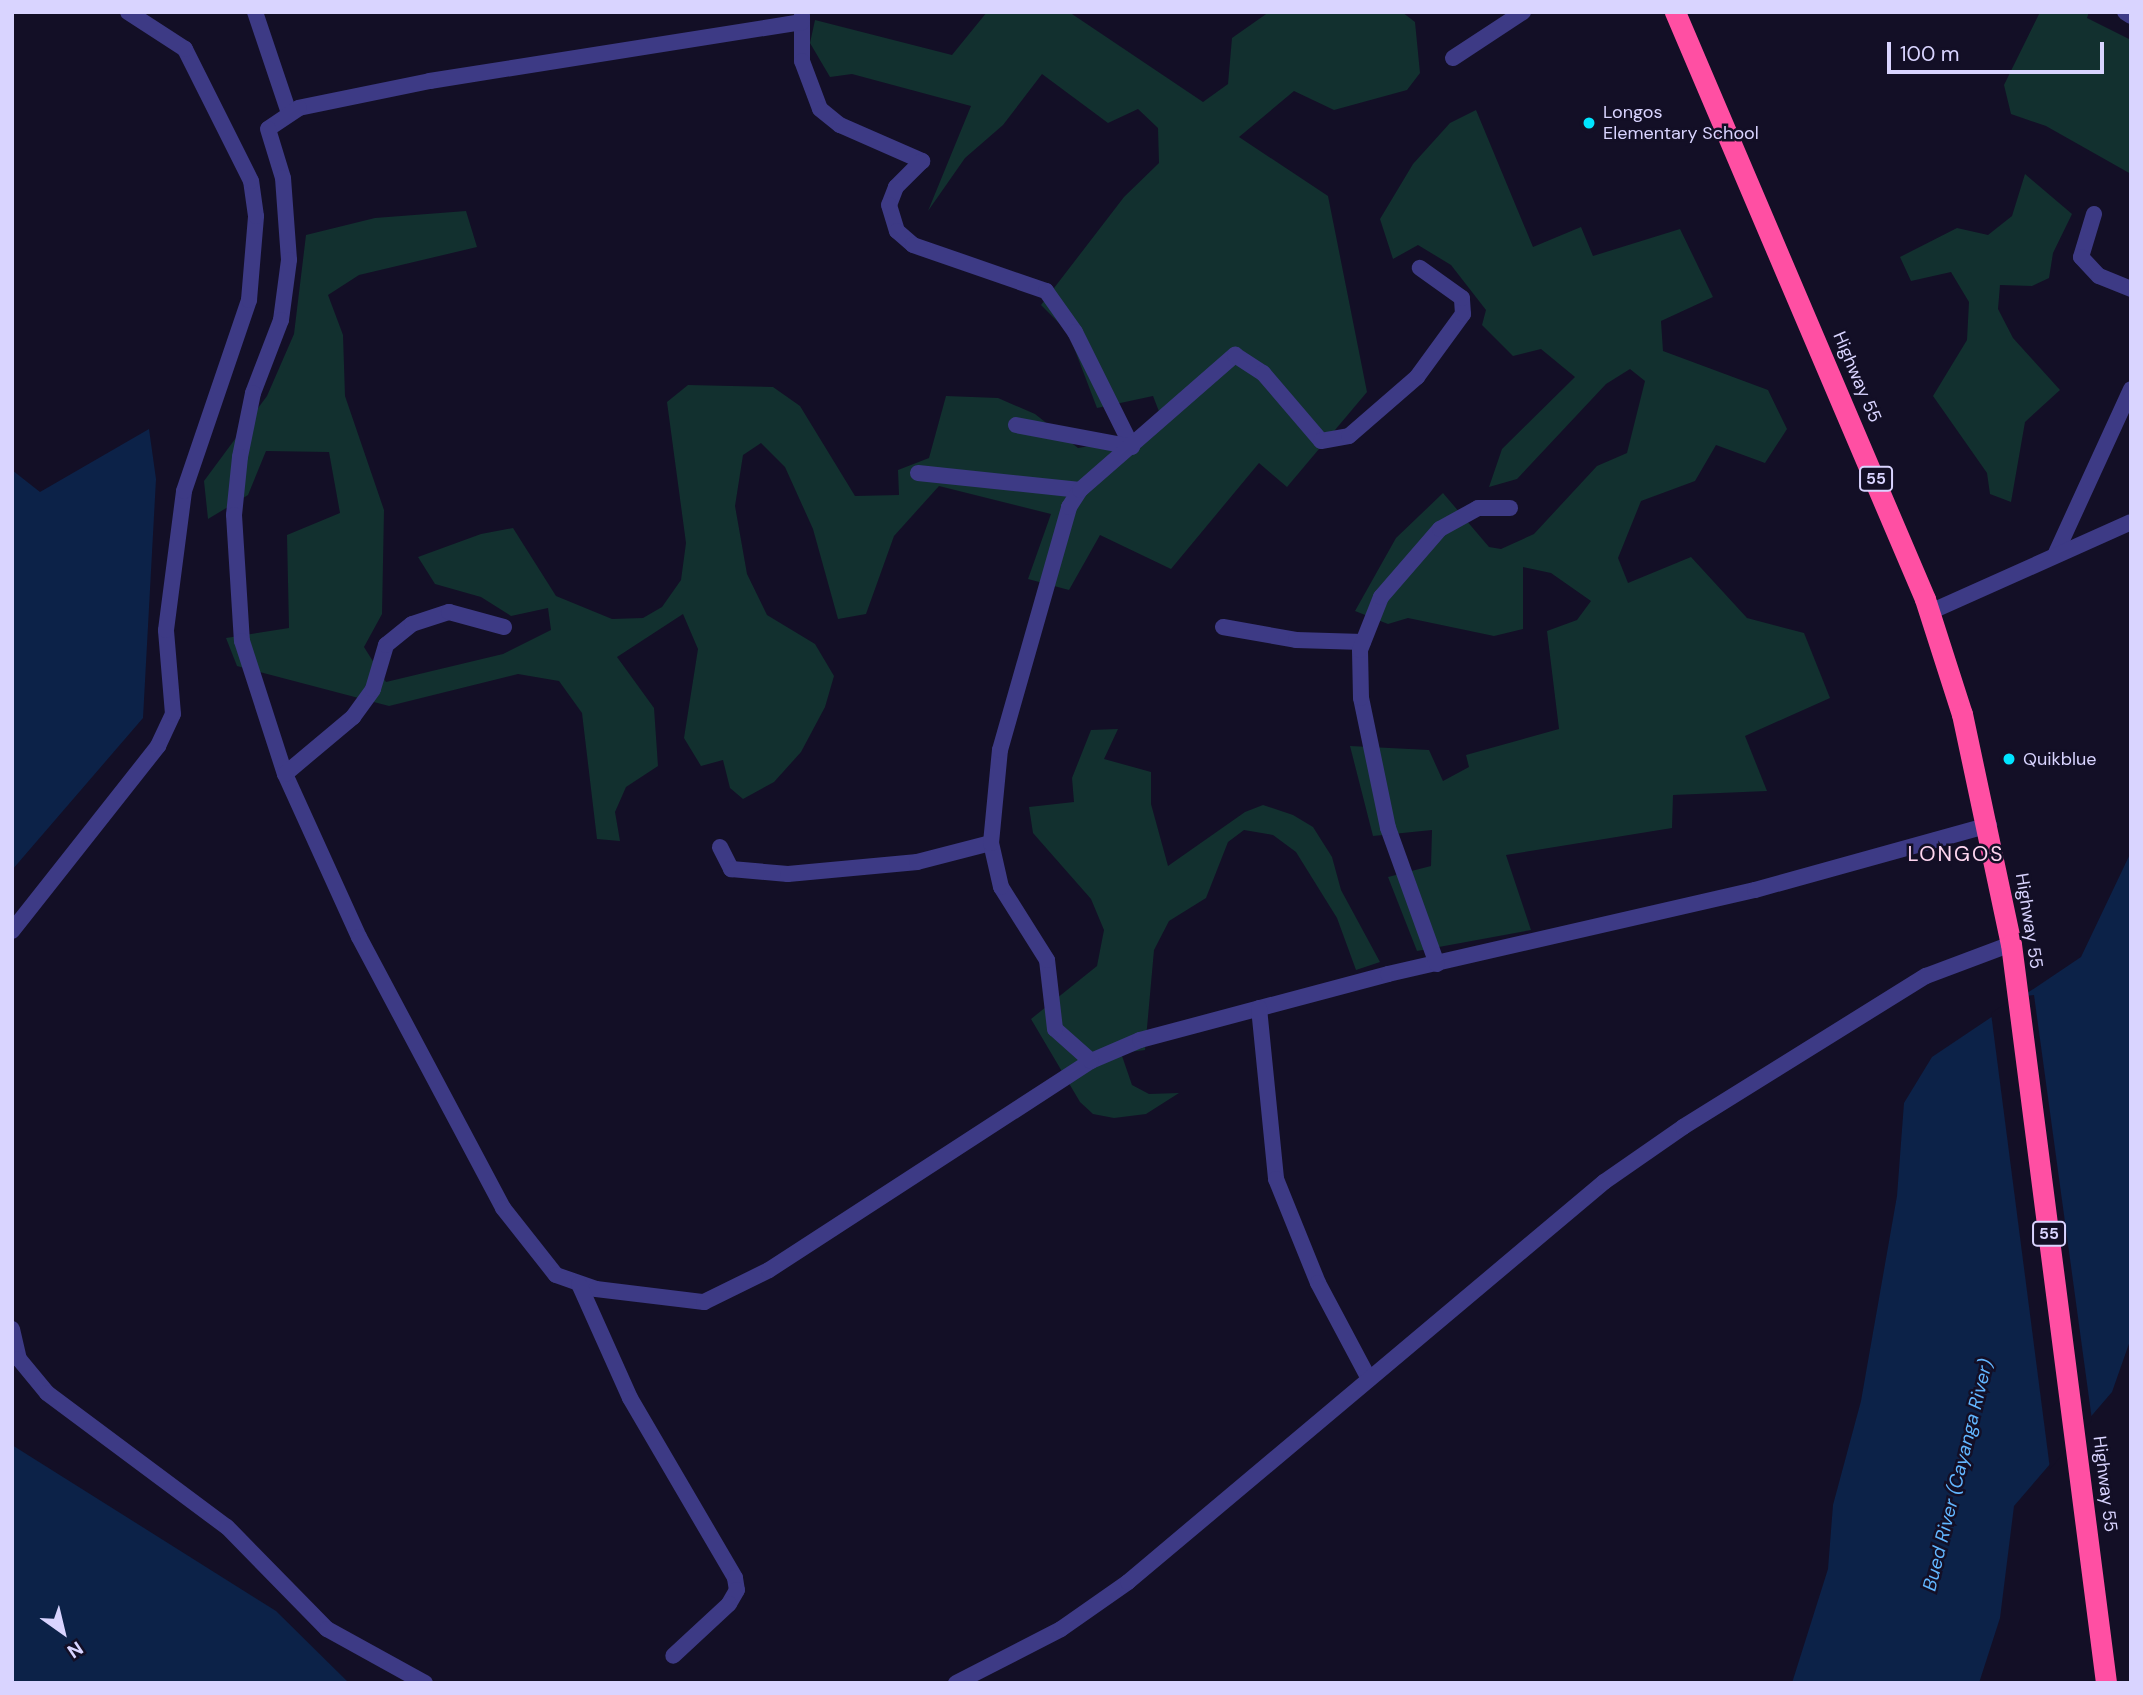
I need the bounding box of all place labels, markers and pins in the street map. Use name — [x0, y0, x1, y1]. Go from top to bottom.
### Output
place label: Longos Elementary School — [1603, 102, 1759, 144]
marker: Longos Elementary School — [1581, 115, 1597, 131]
place label: Quikblue — [2023, 748, 2096, 770]
marker: Quikblue — [2001, 751, 2017, 767]

